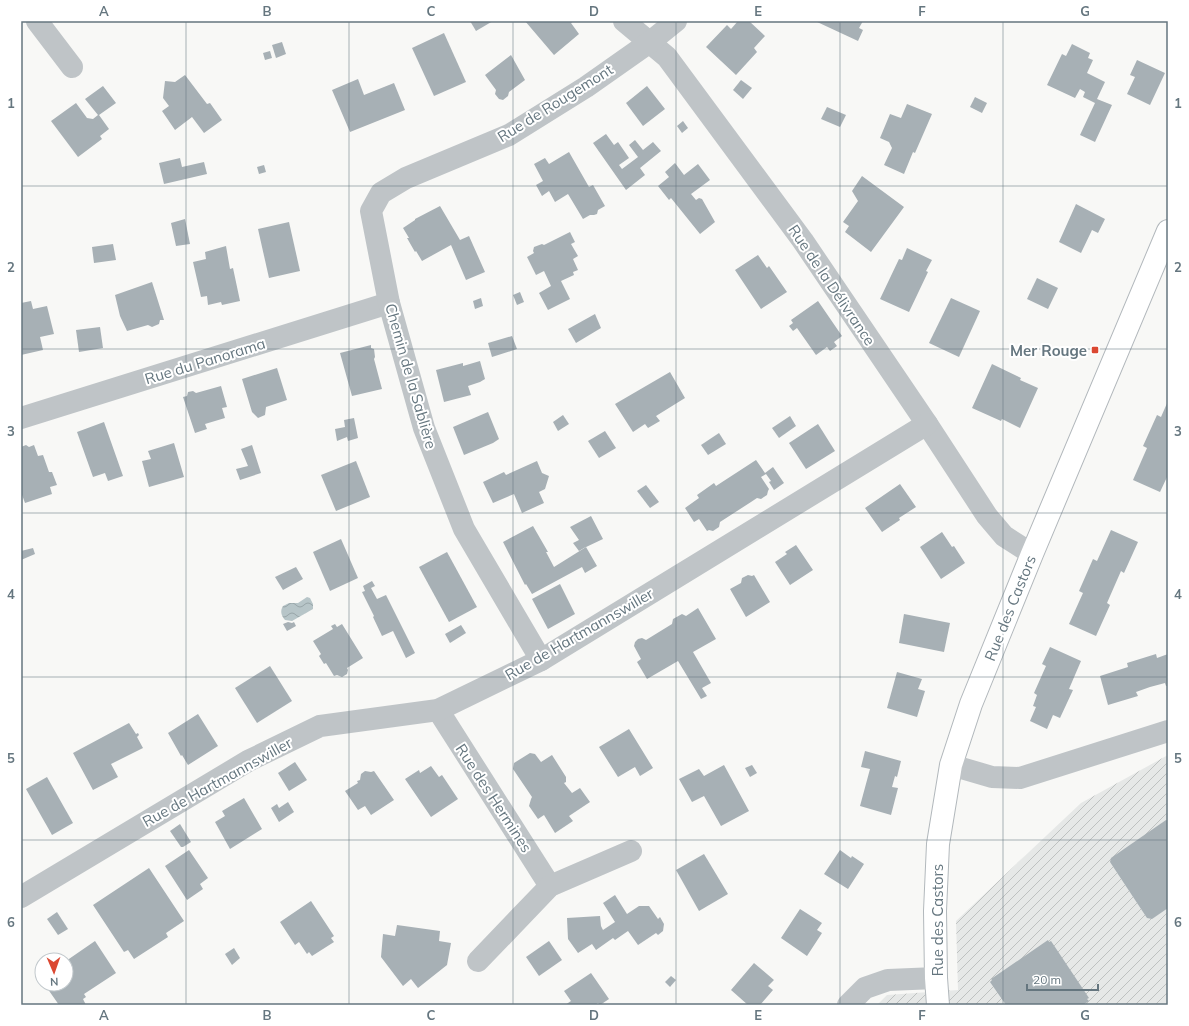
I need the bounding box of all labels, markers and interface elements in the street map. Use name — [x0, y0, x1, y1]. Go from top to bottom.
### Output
text: A — [99, 3, 109, 19]
text: B — [263, 3, 272, 19]
text: C — [427, 3, 436, 19]
text: D — [589, 3, 599, 19]
text: E — [754, 3, 762, 19]
text: F — [918, 3, 926, 19]
text: G — [1080, 3, 1090, 19]
street label: Rue de Rougemont — [494, 60, 616, 146]
text: 1 — [7, 95, 15, 111]
text: 1 — [1174, 95, 1182, 111]
street label: Rue de la Délivrance — [784, 221, 880, 349]
text: 2 — [7, 259, 15, 275]
text: 2 — [1174, 259, 1182, 275]
street label: Chemin de la Sablière — [381, 301, 441, 451]
street label: Rue du Panorama — [142, 334, 268, 388]
place label: Mer Rouge — [1010, 341, 1087, 360]
marker: Mer Rouge — [1090, 345, 1100, 355]
text: 3 — [7, 423, 15, 439]
text: 3 — [1174, 423, 1182, 439]
street label: Rue des Castors — [980, 552, 1040, 664]
street label: Rue de Hartmannswiller — [501, 583, 657, 684]
text: 4 — [7, 586, 15, 602]
text: 4 — [1174, 586, 1182, 602]
street label: Rue de Hartmannswiller — [139, 733, 296, 831]
street label: Rue des Hermines — [452, 740, 536, 856]
text: 5 — [7, 750, 15, 766]
text: 5 — [1174, 750, 1182, 766]
street label: Rue des Castors — [928, 864, 947, 976]
text: 6 — [7, 914, 15, 930]
text: 6 — [1174, 914, 1182, 930]
north arrow — [34, 952, 74, 992]
scale bar — [1027, 966, 1098, 992]
text: 20 m — [1033, 972, 1061, 987]
text: N — [50, 975, 59, 989]
text: A — [99, 1007, 109, 1023]
text: B — [263, 1007, 272, 1023]
text: C — [427, 1007, 436, 1023]
text: D — [589, 1007, 599, 1023]
text: E — [754, 1007, 762, 1023]
text: F — [918, 1007, 926, 1023]
text: G — [1080, 1007, 1090, 1023]

